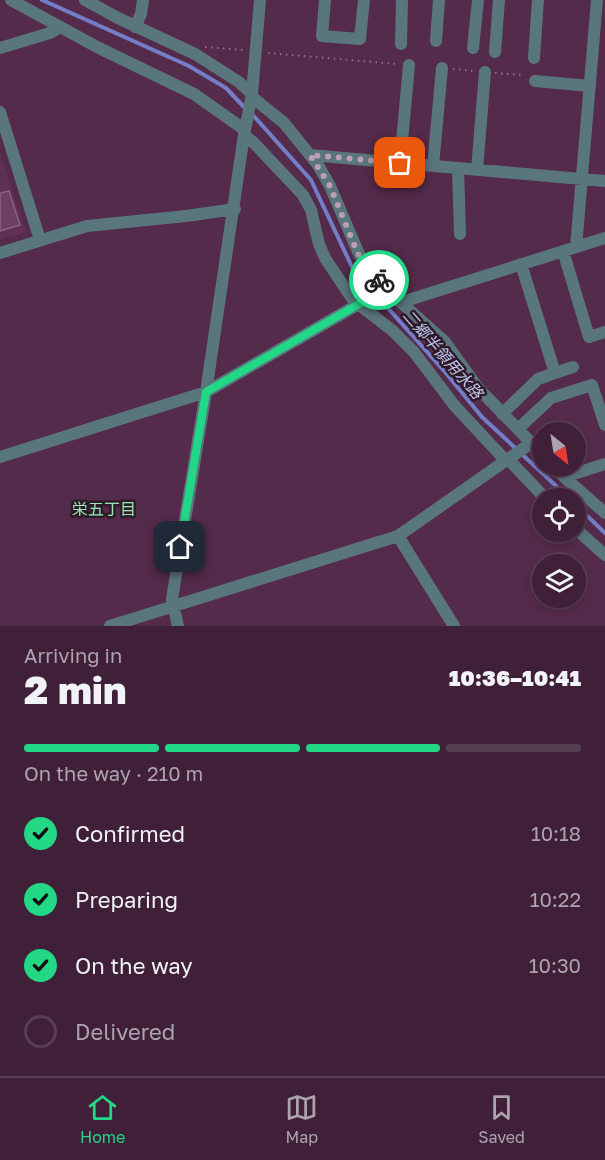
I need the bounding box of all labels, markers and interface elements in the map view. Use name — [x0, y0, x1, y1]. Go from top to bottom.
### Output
pin — [374, 137, 425, 188]
icon: bag — [383, 146, 416, 179]
courier — [349, 250, 409, 310]
icon: bike — [363, 264, 396, 297]
water label: 二郷半領用水路 — [399, 305, 489, 404]
north arrow — [532, 422, 586, 476]
map controls — [532, 422, 586, 608]
button: locate — [532, 488, 586, 542]
district label: 栄五丁目 — [72, 499, 136, 519]
pin — [154, 521, 205, 572]
icon: home — [163, 530, 196, 563]
button: layers — [532, 554, 586, 608]
text: Arriving in — [24, 643, 122, 667]
text: 10:36–10:41 — [449, 664, 581, 691]
text: 2 min — [24, 666, 127, 713]
text: On the way · 210 m — [24, 761, 203, 785]
icon: check — [24, 817, 57, 850]
text: Confirmed — [75, 820, 185, 847]
text: 10:18 — [531, 821, 581, 845]
icon: check — [24, 883, 57, 916]
text: Preparing — [75, 886, 178, 913]
text: 10:22 — [530, 887, 581, 911]
icon: check — [24, 949, 57, 982]
text: On the way — [75, 952, 193, 979]
text: 10:30 — [529, 953, 581, 977]
text: Delivered — [75, 1018, 175, 1045]
tab: Home — [80, 1091, 125, 1147]
tab: Map — [285, 1091, 318, 1147]
tab: Saved — [478, 1091, 525, 1147]

